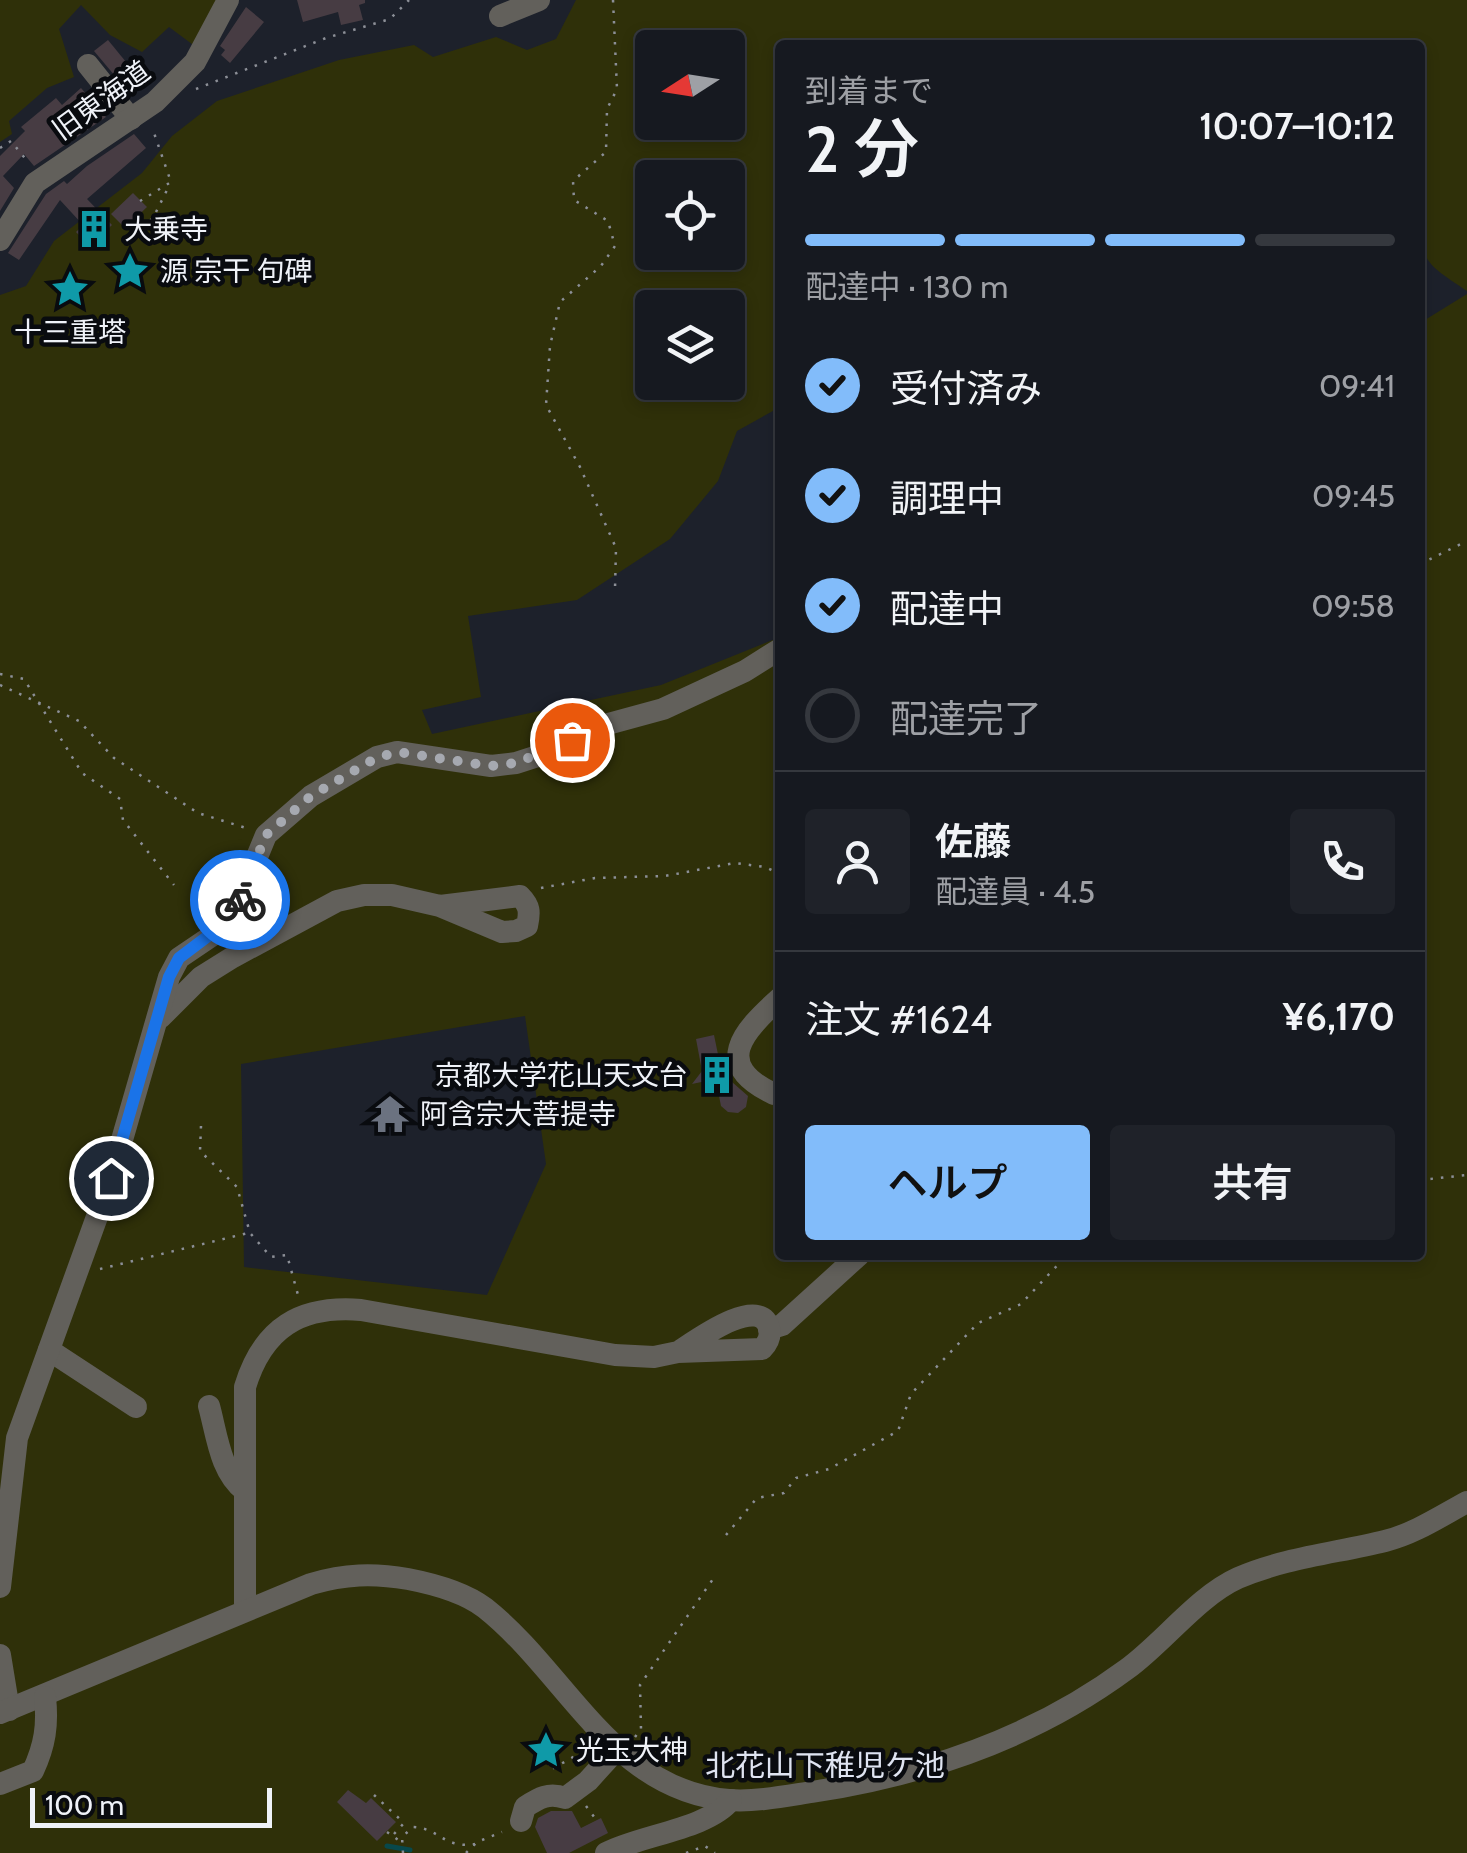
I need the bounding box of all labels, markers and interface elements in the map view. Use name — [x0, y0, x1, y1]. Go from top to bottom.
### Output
north arrow — [635, 30, 745, 140]
map controls — [635, 30, 745, 400]
street label: 旧東海道 — [46, 53, 156, 147]
text: 到着まで — [805, 71, 933, 110]
text: 10:07–10:12 — [1199, 102, 1395, 149]
text: 2 分 — [805, 109, 919, 188]
button: locate — [635, 160, 745, 270]
building icon: 大乗寺 — [73, 208, 115, 250]
place label: 大乗寺 — [124, 212, 208, 246]
place icon: 源 宗干 句碑 — [109, 250, 151, 292]
place label: 源 宗干 句碑 — [160, 254, 313, 288]
text: 配達中 · 130 m — [805, 267, 1008, 306]
place icon: 十三重塔 — [49, 268, 91, 310]
button: layers — [635, 290, 745, 400]
place label: 十三重塔 — [14, 315, 126, 349]
icon: check — [805, 358, 860, 413]
text: 受付済み — [890, 365, 1042, 412]
text: 09:41 — [1319, 366, 1395, 405]
icon: check — [805, 468, 860, 523]
text: 調理中 — [890, 475, 1004, 522]
text: 09:45 — [1312, 476, 1395, 515]
icon: check — [805, 578, 860, 633]
text: 配達中 — [890, 585, 1004, 632]
text: 09:58 — [1311, 586, 1395, 625]
text: 配達完了 — [890, 695, 1042, 742]
pin — [530, 698, 615, 783]
icon: bag — [545, 713, 600, 768]
button: person — [805, 809, 910, 914]
button: phone — [1290, 809, 1395, 914]
text: 佐藤 — [935, 818, 1011, 865]
courier — [190, 850, 290, 950]
text: 配達員 · 4.5 — [935, 872, 1095, 911]
icon: bike — [213, 873, 268, 928]
text: ¥6,170 — [1283, 993, 1395, 1040]
text: 注文 #1624 — [805, 996, 992, 1043]
building icon: 京都大学花山天文台 — [696, 1054, 738, 1096]
place label: 京都大学花山天文台 — [435, 1058, 687, 1092]
temple icon: 阿含宗大菩提寺 — [369, 1093, 411, 1135]
place label: 阿含宗大菩提寺 — [420, 1097, 616, 1131]
button: ヘルプ — [805, 1125, 1090, 1240]
button: 共有 — [1110, 1125, 1395, 1240]
pin — [69, 1136, 154, 1221]
icon: home — [84, 1151, 139, 1206]
place icon: 光玉大神 — [525, 1729, 567, 1771]
place label: 光玉大神 — [576, 1733, 688, 1767]
district label: 北花山下稚児ケ池 — [705, 1747, 945, 1784]
scale bar — [30, 1783, 272, 1828]
text: 100 m — [45, 1788, 124, 1822]

